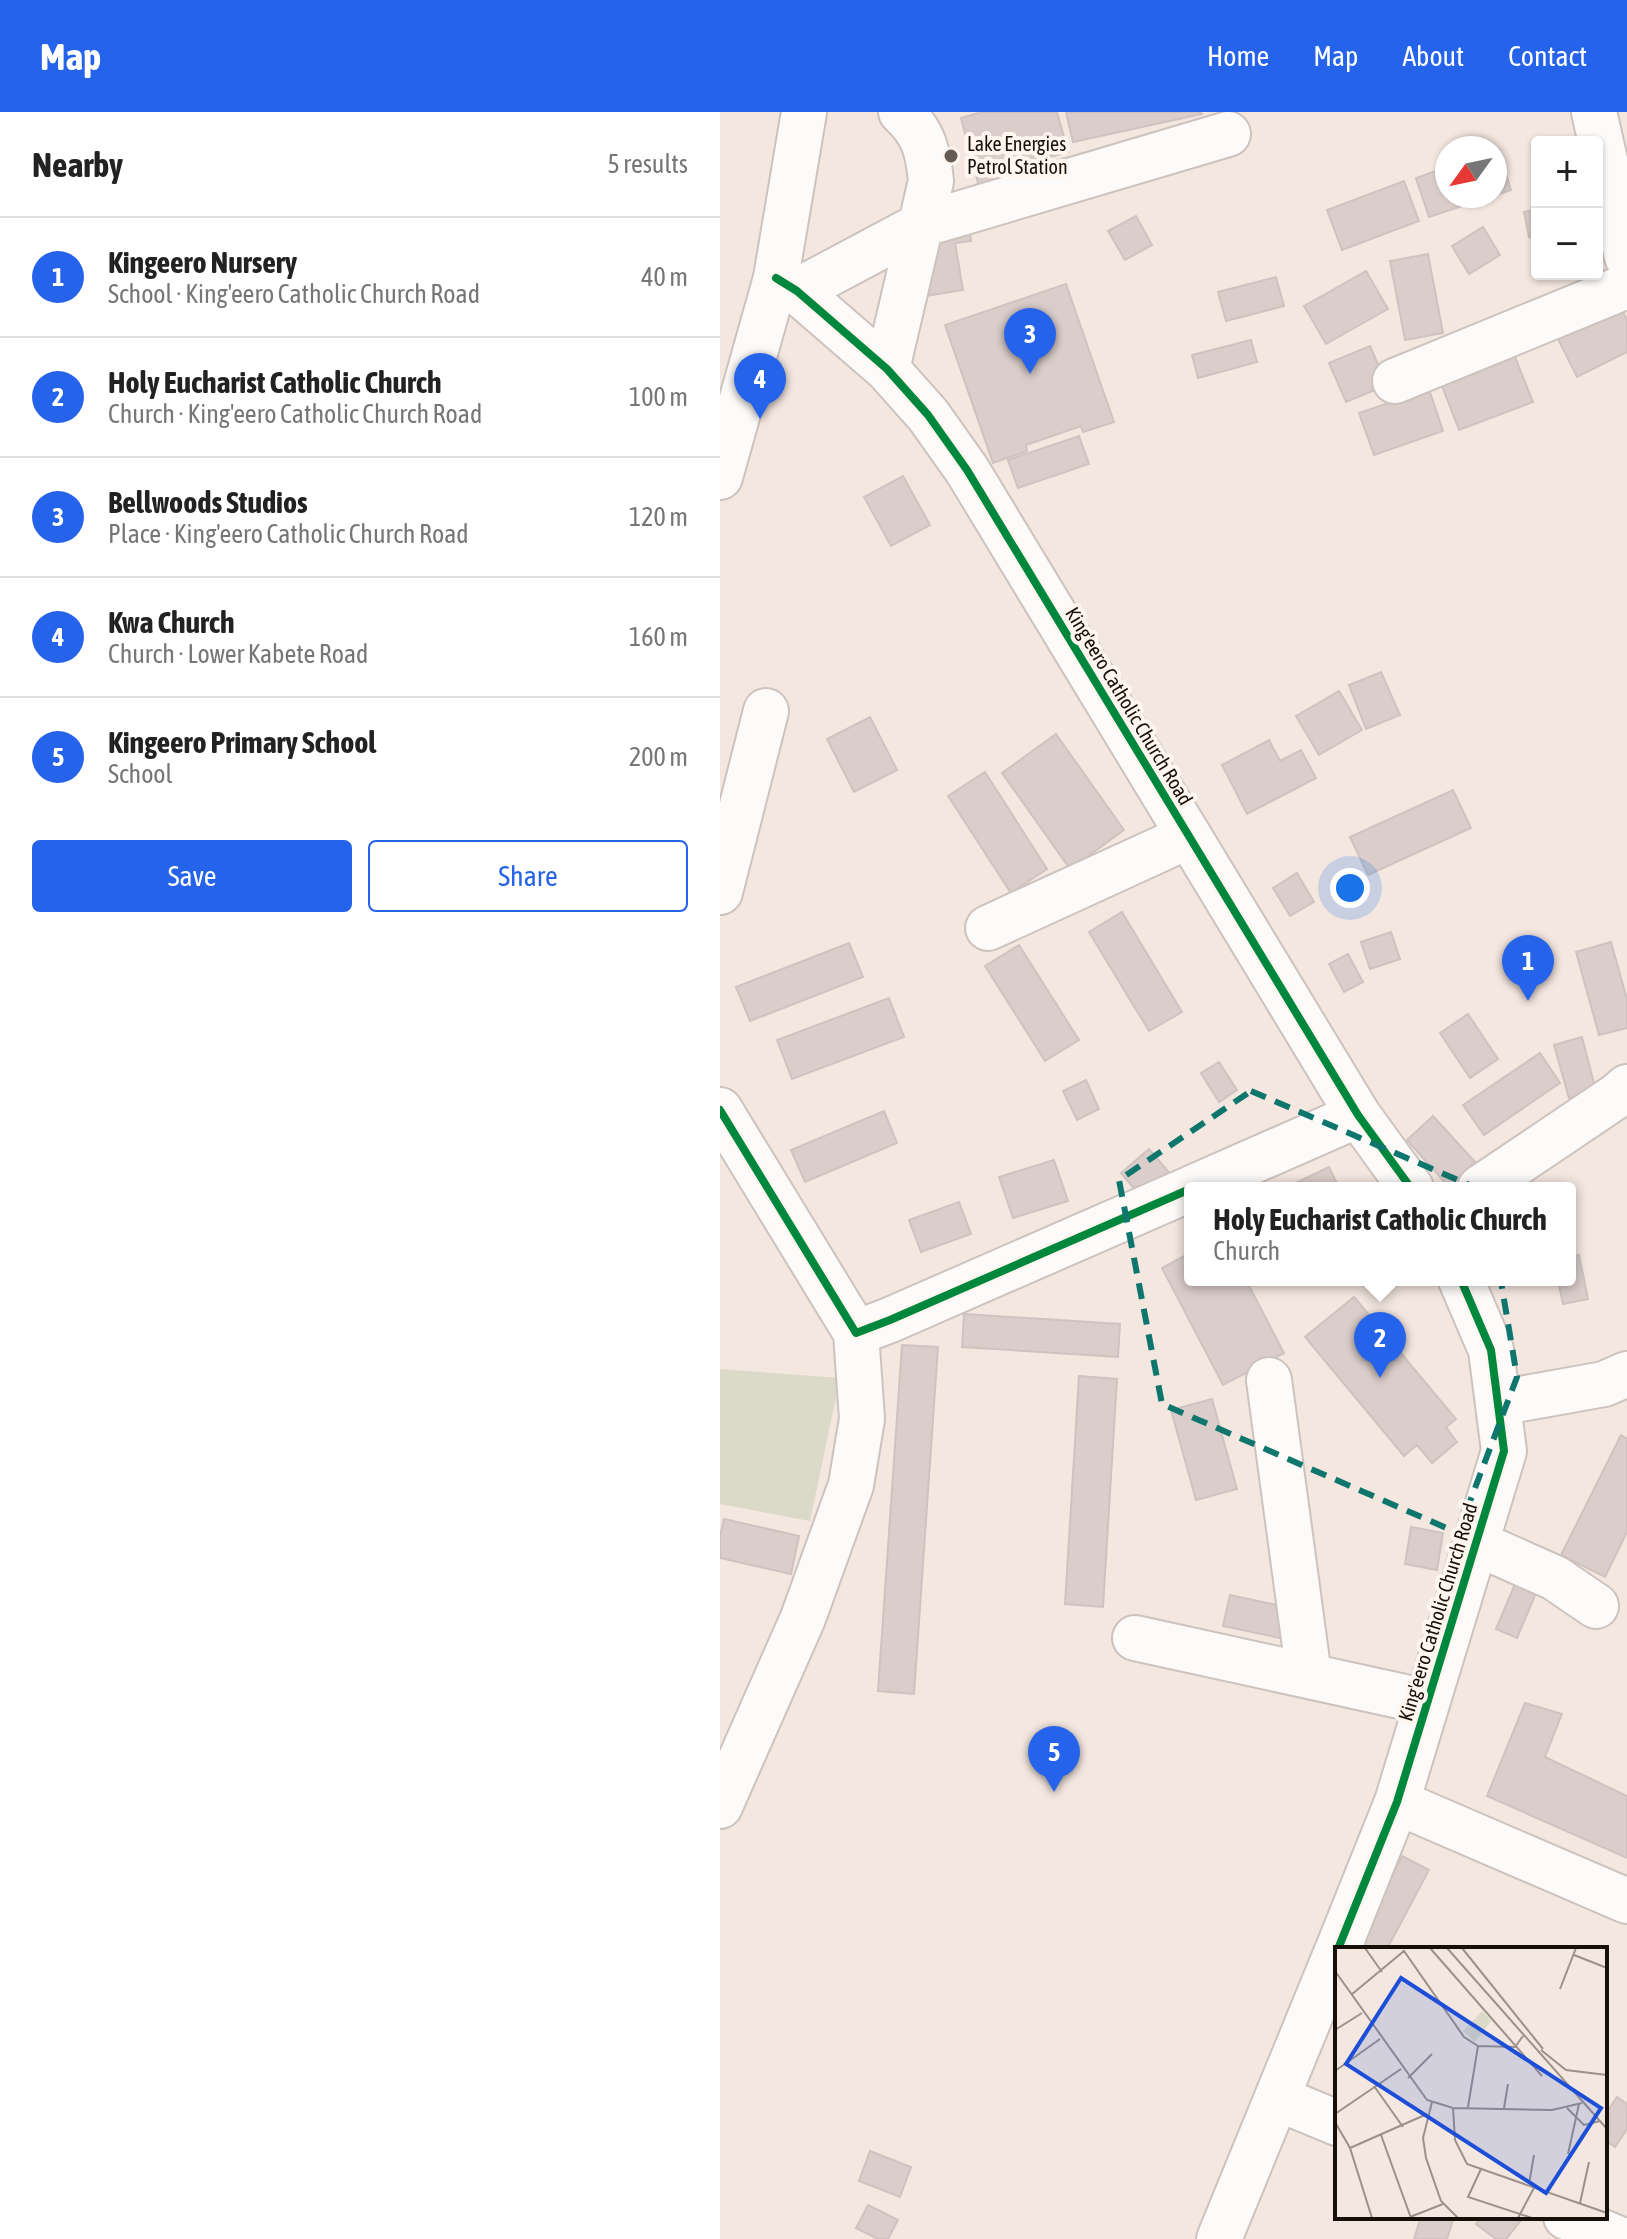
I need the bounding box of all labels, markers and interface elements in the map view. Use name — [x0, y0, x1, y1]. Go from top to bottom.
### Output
text: Map — [40, 35, 101, 78]
text: Home — [1207, 40, 1269, 72]
text: Map — [1313, 40, 1358, 72]
text: About — [1402, 40, 1464, 72]
text: Contact — [1508, 40, 1587, 72]
place label: Lake Energies Petrol Station — [967, 132, 1068, 178]
north arrow — [1435, 136, 1507, 208]
map controls — [1531, 136, 1603, 280]
button: + — [1531, 136, 1603, 208]
text: Nearby — [32, 145, 123, 184]
marker: Lake Energies Petrol Station — [942, 147, 960, 165]
text: 5 results — [607, 149, 688, 179]
button: − — [1531, 208, 1603, 280]
text: Kingeero Nursery — [108, 245, 297, 279]
text: 1 — [52, 262, 64, 292]
text: 40 m — [641, 262, 688, 292]
text: School · King'eero Catholic Church Road — [108, 279, 480, 309]
pin: 3 — [1004, 308, 1056, 374]
pin: 4 — [734, 353, 786, 419]
text: Holy Eucharist Catholic Church — [108, 365, 441, 399]
text: 2 — [52, 382, 64, 412]
text: 100 m — [629, 382, 688, 412]
text: Church · King'eero Catholic Church Road — [108, 399, 482, 429]
text: Bellwoods Studios — [108, 485, 308, 519]
text: 3 — [52, 502, 64, 532]
text: 120 m — [629, 502, 688, 532]
text: Place · King'eero Catholic Church Road — [108, 519, 469, 549]
street label: King'eero Catholic Church Road — [1061, 603, 1198, 809]
text: Kwa Church — [108, 605, 235, 639]
text: 4 — [52, 622, 64, 652]
text: 160 m — [629, 622, 688, 652]
text: Church · Lower Kabete Road — [108, 639, 368, 669]
text: Kingeero Primary School — [108, 725, 376, 759]
text: 5 — [52, 742, 64, 772]
text: 200 m — [629, 742, 688, 772]
text: School — [108, 759, 172, 789]
button: Save — [32, 840, 352, 912]
button: Share — [368, 840, 688, 912]
your location — [1330, 868, 1370, 908]
pin: 1 — [1502, 935, 1554, 1001]
popup — [1184, 1182, 1576, 1286]
text: Holy Eucharist Catholic Church — [1213, 1202, 1547, 1236]
text: Church — [1213, 1236, 1280, 1266]
pin: 2 — [1354, 1312, 1406, 1378]
street label: King'eero Catholic Church Road — [1393, 1500, 1482, 1724]
pin: 5 — [1028, 1726, 1080, 1792]
inset map — [1335, 1947, 1607, 2219]

